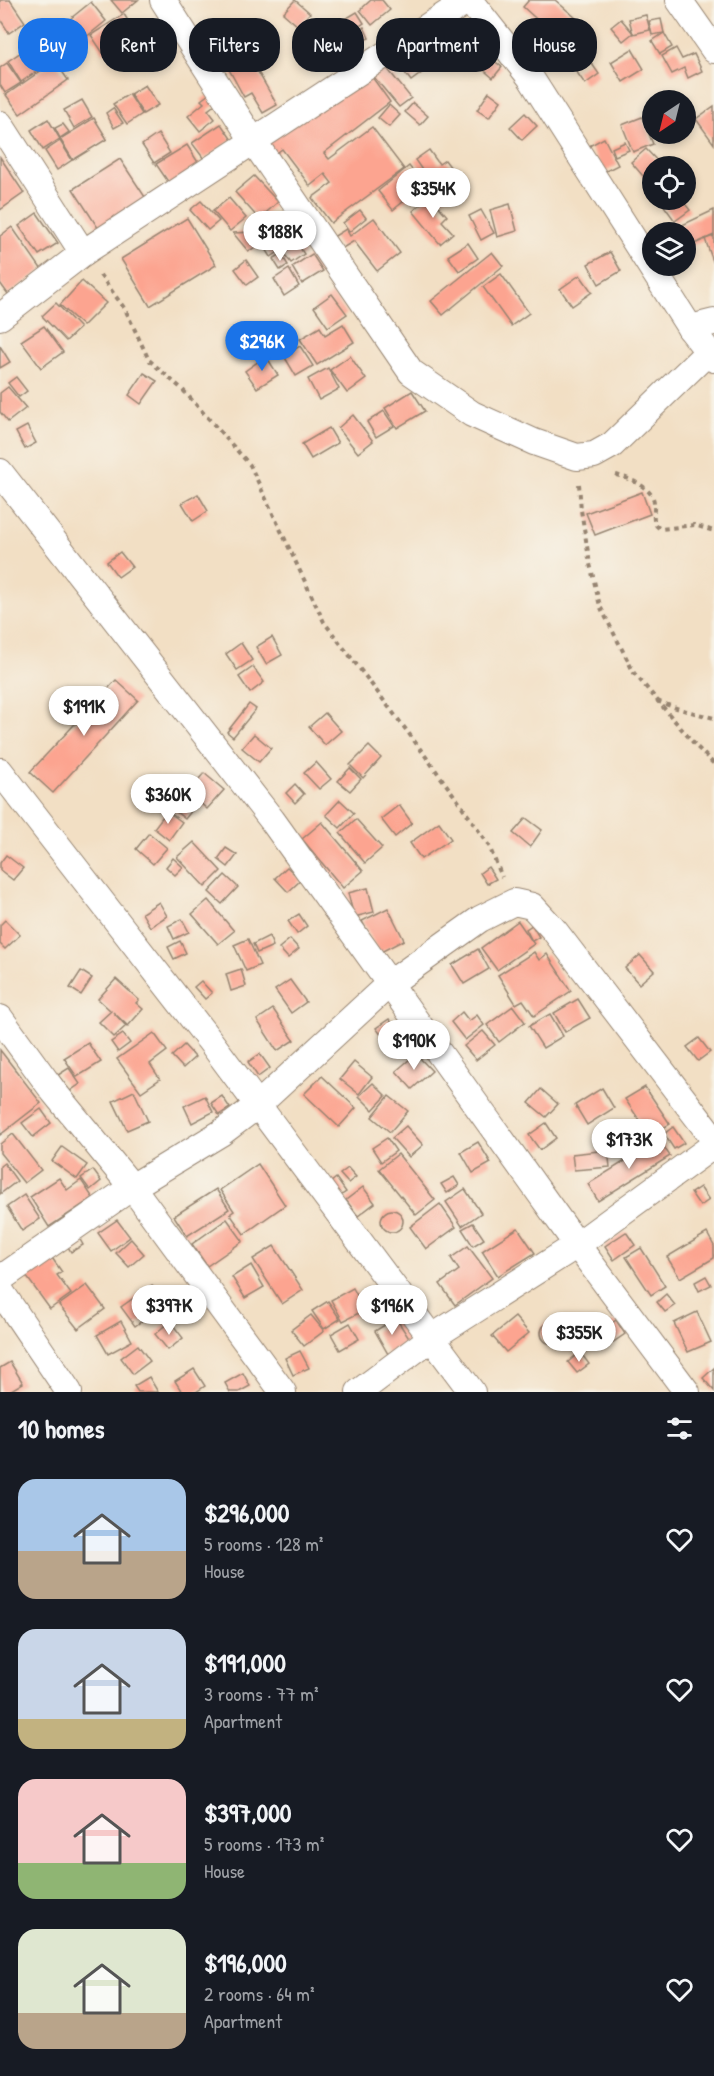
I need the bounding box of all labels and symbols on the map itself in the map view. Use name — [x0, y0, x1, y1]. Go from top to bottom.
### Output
north arrow — [642, 90, 696, 144]
pin: $354K — [391, 168, 475, 219]
pin: $188K — [238, 211, 322, 262]
pin: $296K — [220, 321, 304, 372]
pin: $191K — [42, 686, 126, 737]
pin: $360K — [126, 774, 210, 825]
pin: $190K — [372, 1020, 456, 1071]
pin: $173K — [587, 1119, 671, 1170]
pin: $397K — [127, 1285, 211, 1336]
pin: $196K — [350, 1285, 434, 1336]
pin: $355K — [537, 1312, 621, 1363]

